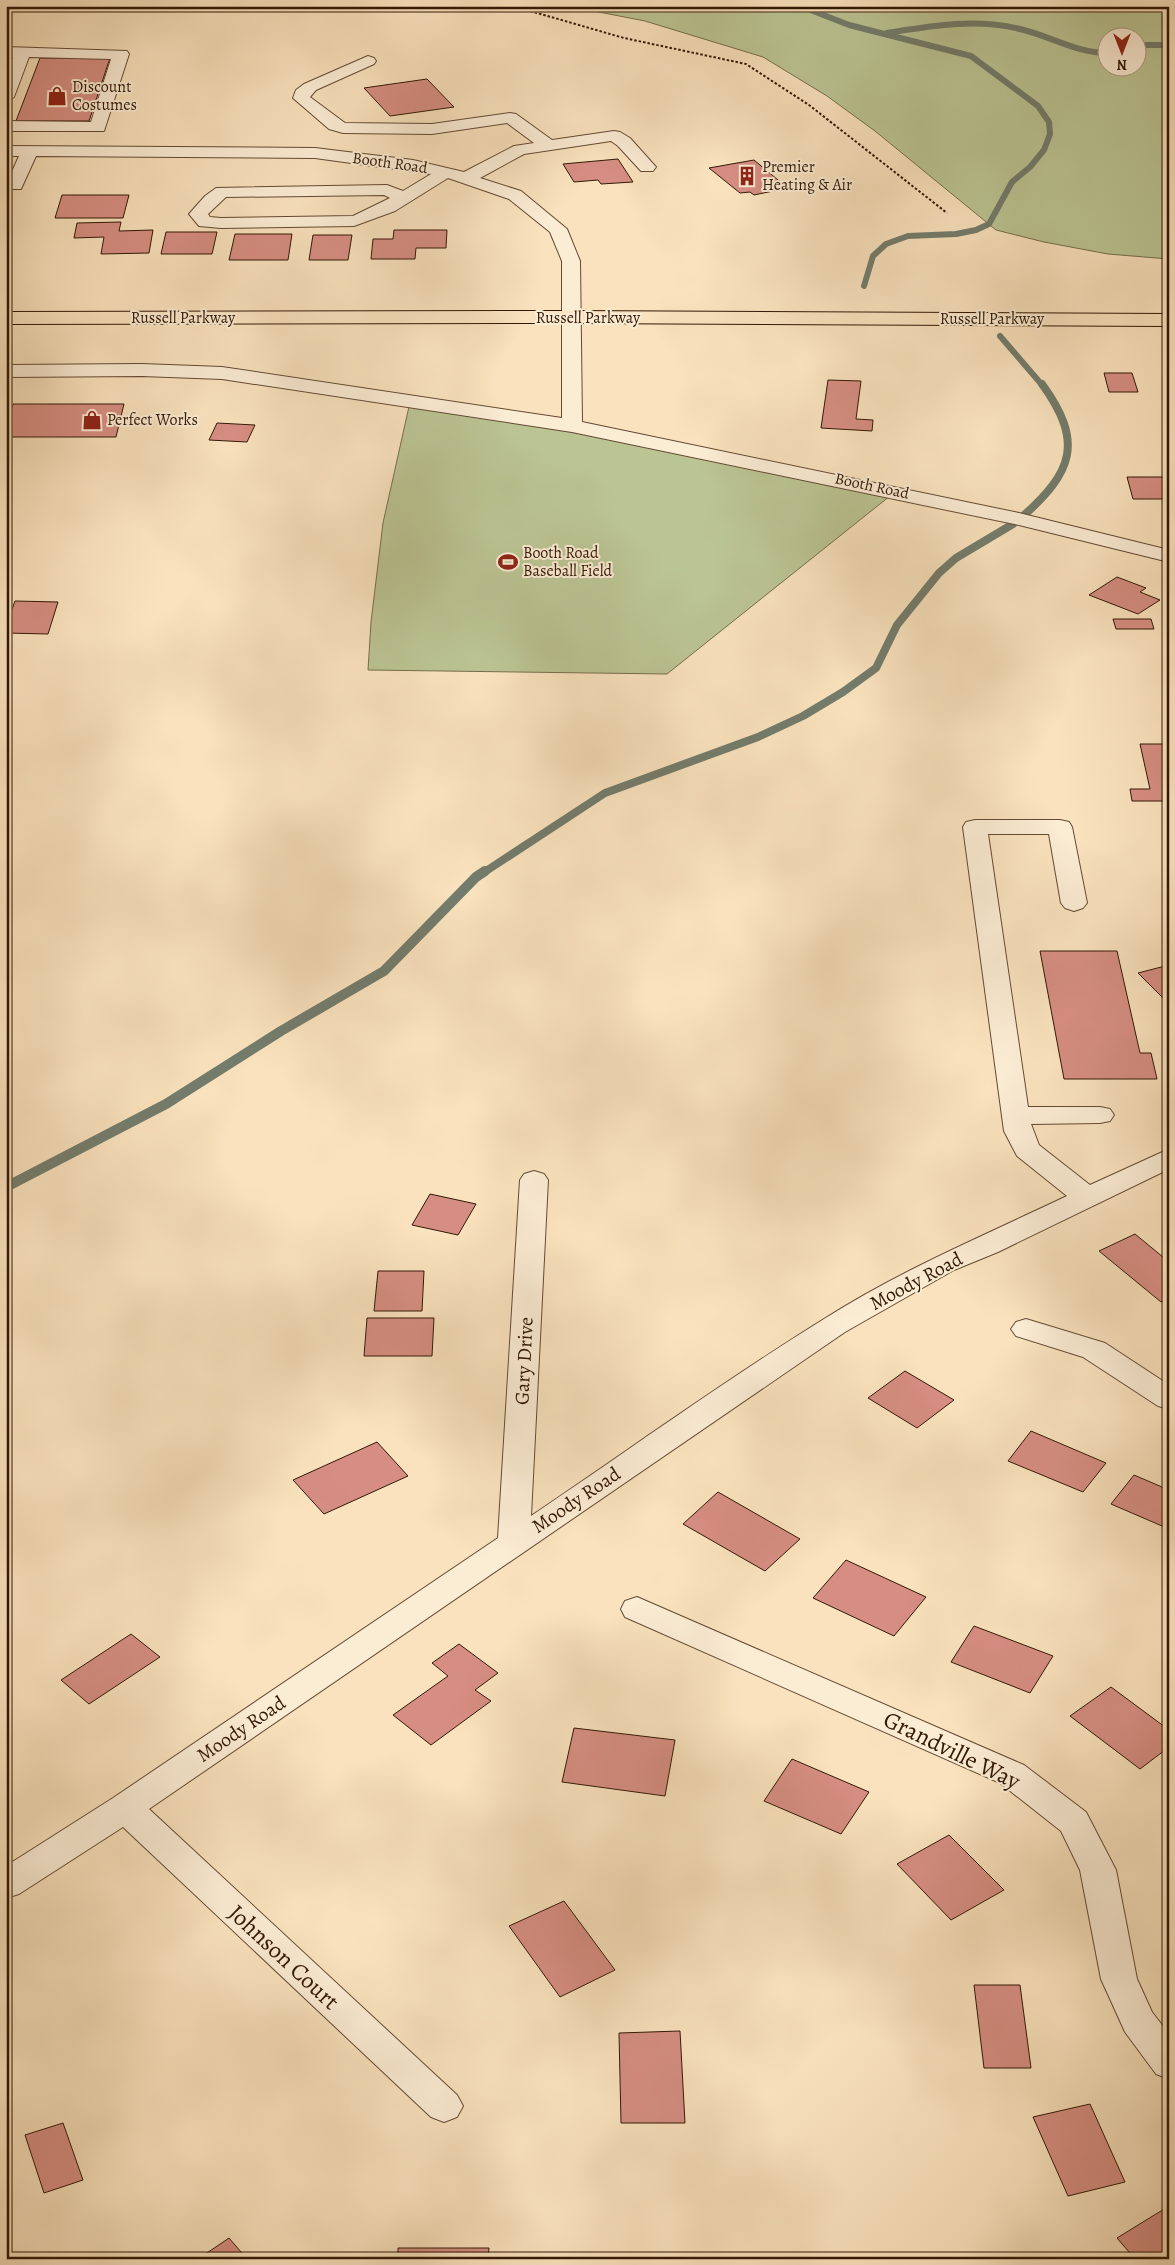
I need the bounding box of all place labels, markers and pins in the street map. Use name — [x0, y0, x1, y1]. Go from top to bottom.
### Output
place label: Discount Costumes — [72, 76, 137, 116]
shop icon: Discount Costumes — [46, 85, 68, 107]
place label: Premier Heating & Air — [762, 156, 852, 196]
building icon: Premier Heating & Air — [736, 165, 758, 187]
shop icon: Perfect Works — [81, 409, 103, 431]
place label: Perfect Works — [107, 409, 198, 431]
place label: Booth Road Baseball Field — [523, 542, 613, 582]
sports icon: Booth Road Baseball Field — [497, 551, 519, 573]

